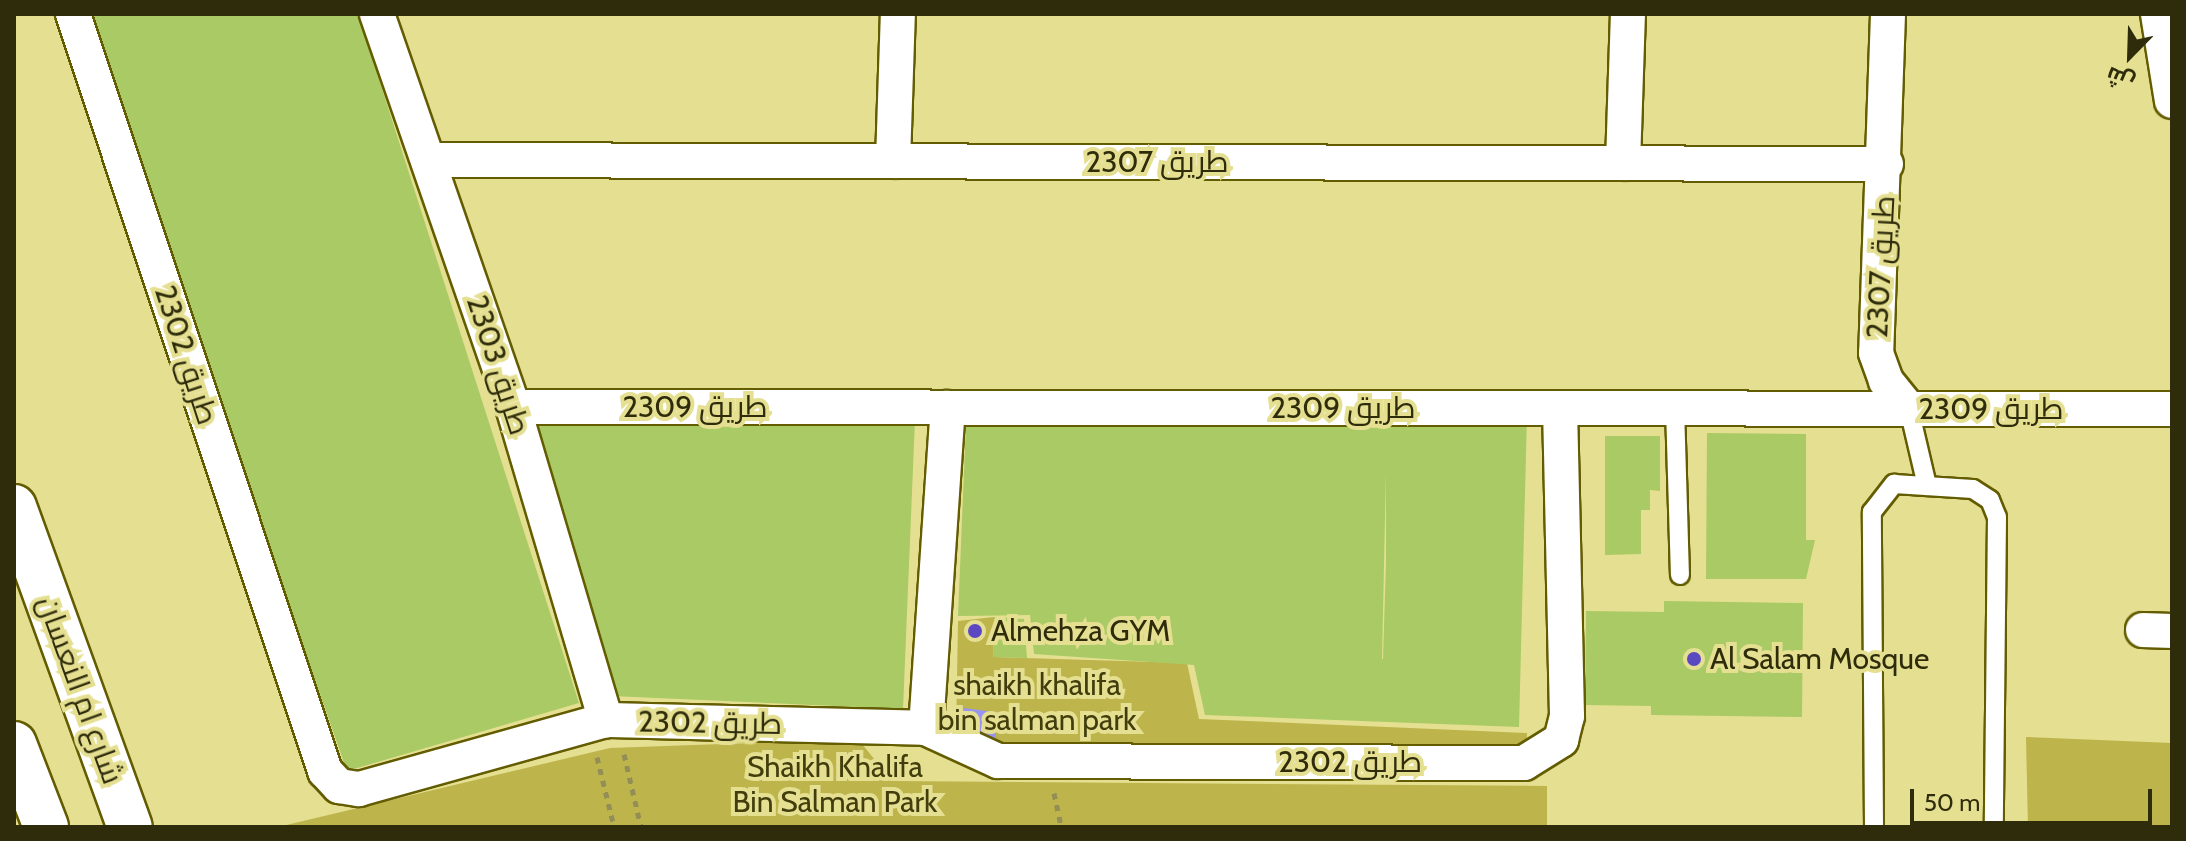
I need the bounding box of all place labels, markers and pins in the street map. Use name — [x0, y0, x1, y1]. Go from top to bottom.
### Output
place label: Almehza GYM — [991, 613, 1170, 649]
marker: Almehza GYM — [966, 622, 984, 640]
place label: Al Salam Mosque — [1710, 641, 1929, 677]
marker: Al Salam Mosque — [1685, 650, 1703, 668]

